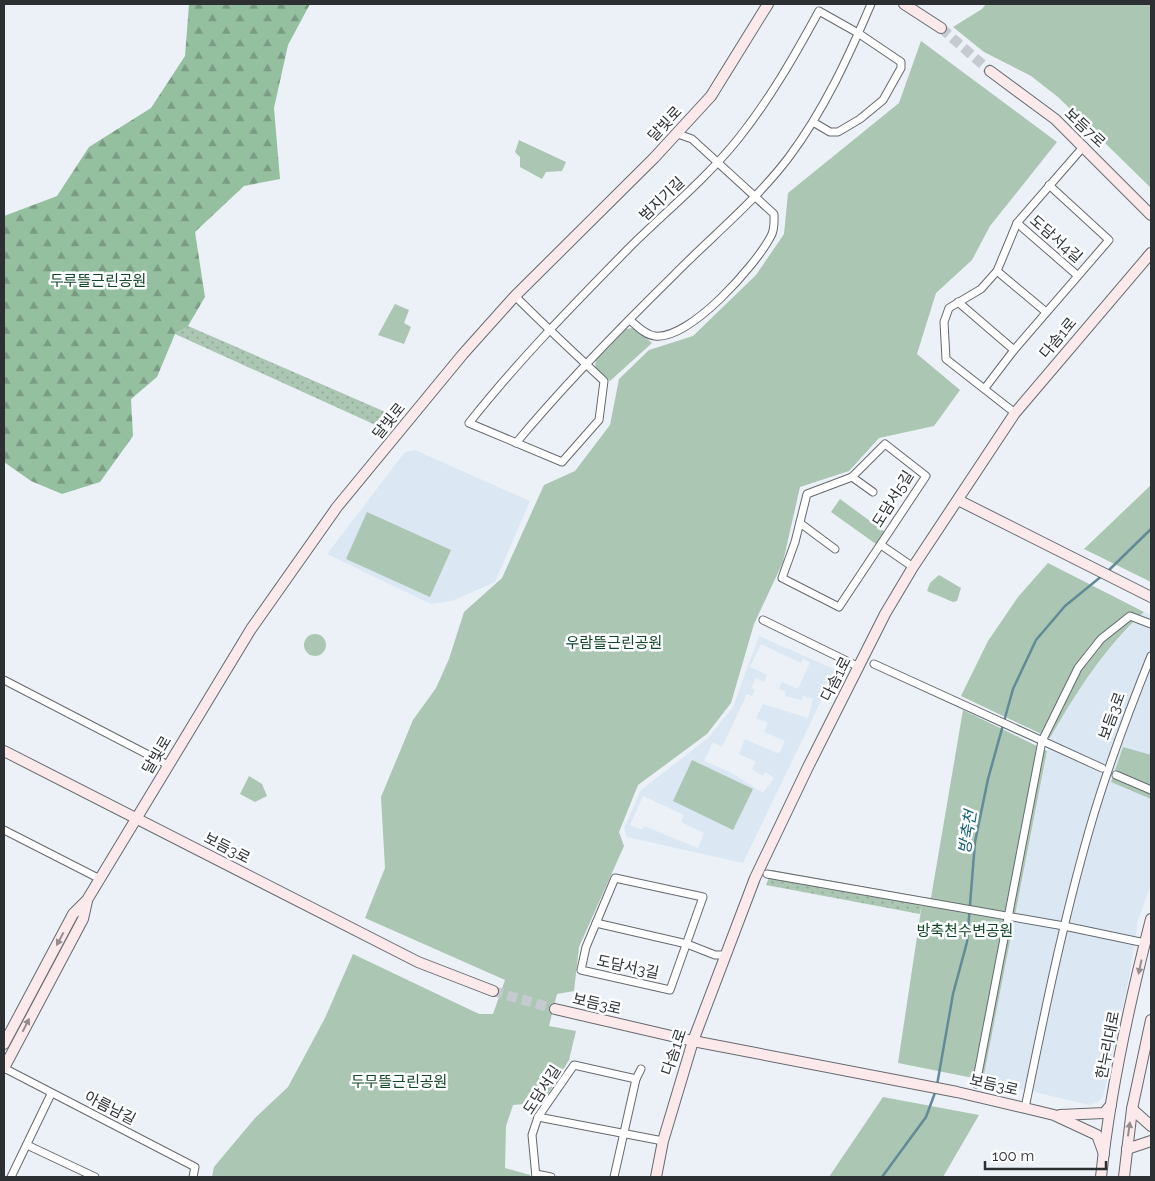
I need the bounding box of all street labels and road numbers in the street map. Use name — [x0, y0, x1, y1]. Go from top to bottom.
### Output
street label: 달빛로 — [644, 103, 686, 145]
street label: 보듬7로 — [1061, 105, 1109, 151]
street label: 범지기길 — [636, 173, 688, 225]
street label: 도담서4길 — [1026, 211, 1086, 267]
street label: 다솜1로 — [1036, 314, 1080, 362]
street label: 달빛로 — [369, 399, 409, 443]
street label: 도담서5길 — [869, 467, 917, 531]
street label: 다솜1로 — [817, 654, 855, 704]
street label: 보듬3로 — [1095, 690, 1129, 742]
street label: 달빛로 — [139, 733, 175, 777]
street label: 보듬3로 — [201, 829, 253, 867]
street label: 도담서3길 — [595, 952, 661, 982]
street label: 보듬3로 — [571, 990, 623, 1018]
street label: 한누리대로 — [1093, 1009, 1123, 1081]
street label: 다솜1로 — [658, 1026, 690, 1078]
street label: 도담서길 — [519, 1062, 565, 1118]
street label: 보듬3로 — [968, 1071, 1020, 1099]
street label: 아름남길 — [81, 1087, 139, 1129]

